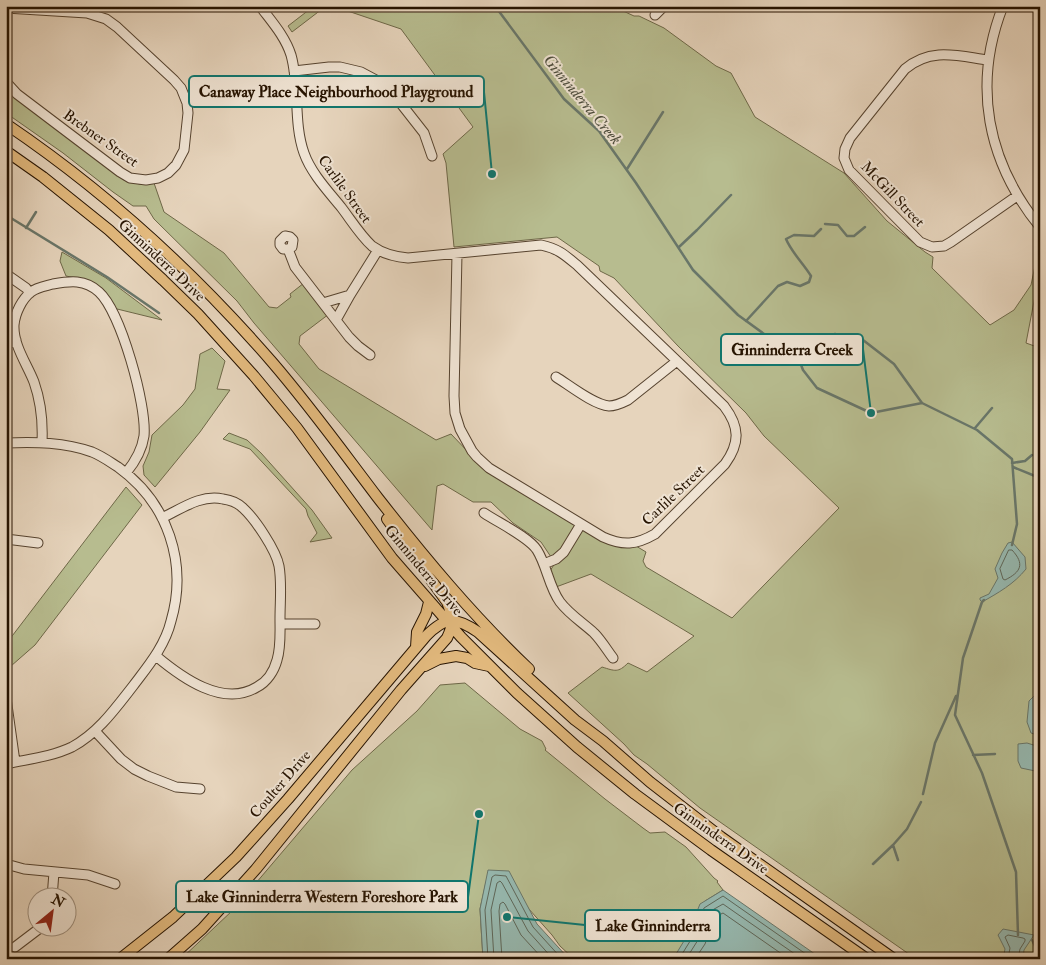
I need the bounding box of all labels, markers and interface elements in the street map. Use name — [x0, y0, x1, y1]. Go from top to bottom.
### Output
water label: Ginninderra Creek — [539, 51, 626, 149]
callout: Canaway Place Neighbourhood Playground — [189, 76, 484, 107]
text: Canaway Place Neighbourhood Playground — [199, 82, 473, 103]
street label: Brebner Street — [59, 105, 142, 171]
street label: Carlile Street — [313, 151, 376, 227]
street label: McGill Street — [857, 158, 929, 231]
street label: Ginninderra Drive — [114, 215, 209, 306]
callout: Ginninderra Creek — [721, 334, 863, 365]
text: Ginninderra Creek — [731, 340, 853, 360]
street label: Carlile Street — [638, 461, 709, 530]
street label: Ginninderra Drive — [380, 521, 467, 619]
street label: Coulter Drive — [246, 746, 315, 822]
street label: Ginninderra Drive — [669, 798, 772, 878]
callout: Lake Ginninderra Western Foreshore Park — [176, 881, 468, 912]
text: Lake Ginninderra Western Foreshore Park — [186, 887, 458, 907]
north arrow — [28, 888, 78, 938]
text: N — [48, 890, 68, 912]
callout: Lake Ginninderra — [585, 910, 720, 941]
text: Lake Ginninderra — [595, 916, 711, 936]

